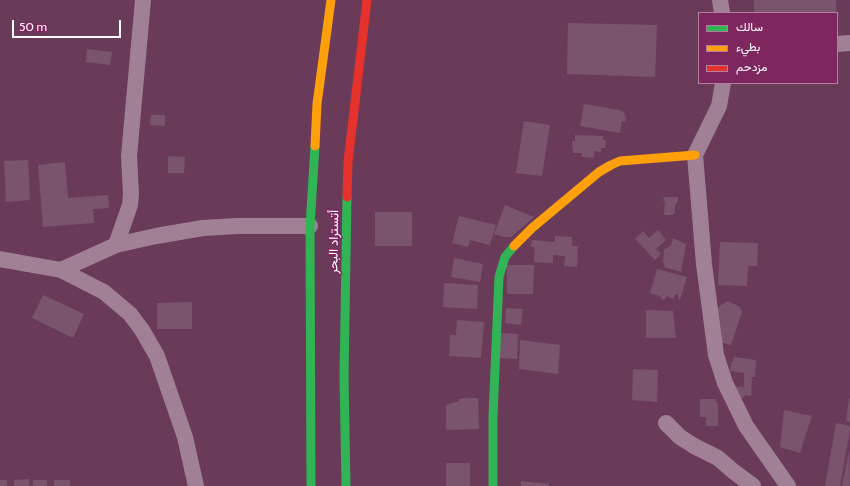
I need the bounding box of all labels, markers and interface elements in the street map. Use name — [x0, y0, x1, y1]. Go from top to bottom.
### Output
scale bar — [14, 12, 123, 38]
legend — [698, 12, 838, 84]
text: 50 m — [19, 19, 47, 34]
text: سالك — [736, 19, 763, 34]
text: بطيء — [736, 39, 760, 54]
text: مزدحم — [736, 59, 767, 74]
street label: أتستراد البحر — [326, 210, 342, 274]

